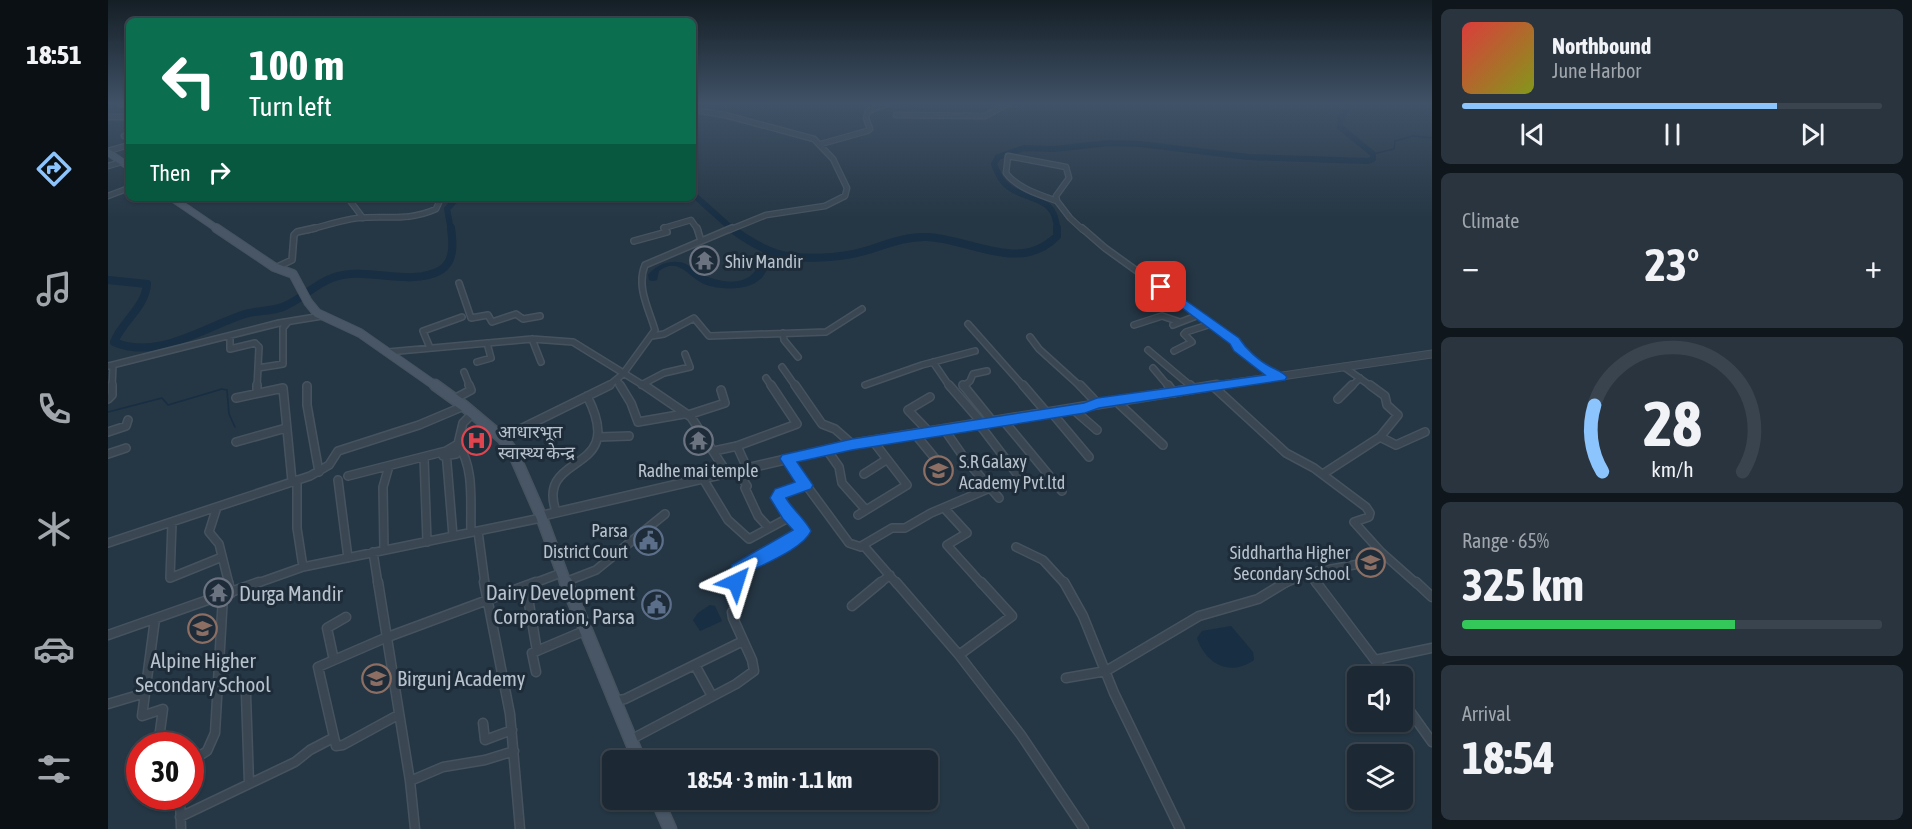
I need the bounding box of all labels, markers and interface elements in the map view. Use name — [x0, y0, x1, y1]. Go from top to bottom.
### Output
text: Northbound — [1552, 33, 1651, 59]
text: 18:51 — [26, 39, 82, 70]
text: 100 m — [249, 41, 344, 89]
icon: left — [150, 42, 228, 120]
text: June Harbor — [1552, 59, 1641, 82]
text: Turn left — [249, 91, 332, 122]
icon: previous — [1516, 118, 1549, 151]
icon: pause — [1656, 118, 1689, 151]
icon: next — [1796, 118, 1829, 151]
icon: directions — [33, 148, 75, 190]
icon: right — [203, 156, 236, 189]
text: Then — [150, 160, 191, 186]
text: Climate — [1462, 209, 1519, 232]
text: 23° — [1645, 239, 1699, 291]
temple icon: Shiv Mandir — [688, 245, 720, 277]
text: − — [1462, 247, 1479, 285]
text: + — [1865, 247, 1882, 285]
place label: Shiv Mandir — [725, 251, 803, 272]
pin — [1135, 261, 1186, 312]
icon: music — [33, 268, 75, 310]
icon: arrive — [1144, 270, 1177, 303]
icon: phone — [33, 388, 75, 430]
text: 28 — [1643, 388, 1701, 459]
place label: आधारभूत स्वास्थ्य केन्द्र — [498, 421, 576, 463]
hospital icon: आधारभूत स्वास्थ्य केन्द्र — [461, 425, 493, 457]
temple icon: Radhe mai temple — [682, 425, 714, 457]
place label: S.R Galaxy Academy Pvt.ltd — [959, 451, 1065, 493]
school or university icon: S.R Galaxy Academy Pvt.ltd — [922, 455, 954, 487]
text: km/h — [1651, 457, 1693, 482]
place label: Radhe mai temple — [638, 460, 758, 481]
icon: climate — [33, 508, 75, 550]
place label: Parsa District Court — [543, 520, 628, 562]
public building icon: Parsa District Court — [633, 524, 665, 556]
text: Range · 65% — [1462, 529, 1549, 552]
place label: Siddhartha Higher Secondary School — [1230, 542, 1351, 584]
school or university icon: Siddhartha Higher Secondary School — [1355, 546, 1387, 578]
position arrow — [704, 550, 768, 614]
text: 325 km — [1462, 559, 1584, 611]
temple icon: Durga Mandir — [202, 577, 234, 609]
place label: Dairy Development Corporation, Parsa — [486, 580, 635, 628]
place label: Durga Mandir — [239, 581, 344, 605]
public building icon: Dairy Development Corporation, Parsa — [640, 588, 672, 620]
school or university icon: Alpine Higher Secondary School — [187, 613, 219, 645]
icon: car — [33, 628, 75, 670]
place label: Alpine Higher Secondary School — [135, 648, 271, 696]
school or university icon: Birgunj Academy — [360, 662, 392, 694]
place label: Birgunj Academy — [397, 666, 526, 690]
map controls — [1347, 666, 1413, 810]
button: sound — [1347, 666, 1413, 732]
text: Arrival — [1462, 702, 1511, 725]
speed limit sign: 30 — [126, 732, 204, 810]
text: 18:54 — [1462, 732, 1555, 784]
button: layers — [1347, 744, 1413, 810]
icon: filters — [33, 748, 75, 790]
text: 18:54 · 3 min · 1.1 km — [688, 767, 852, 793]

